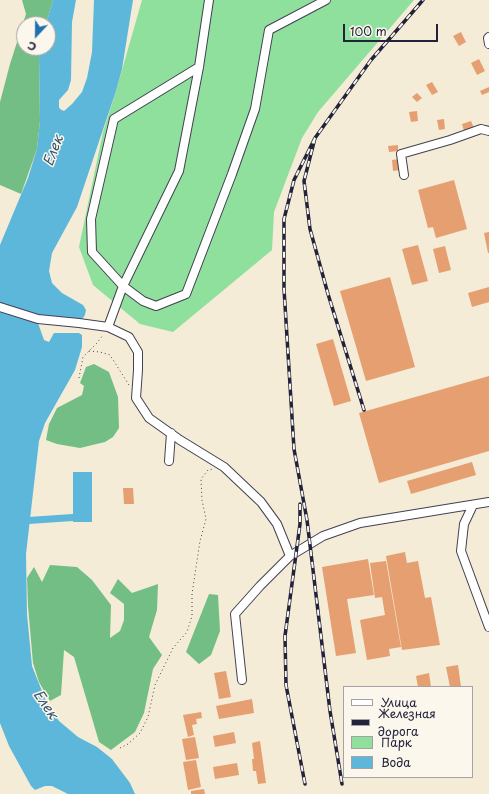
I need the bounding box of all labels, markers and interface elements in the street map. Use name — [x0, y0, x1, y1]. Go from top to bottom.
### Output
north arrow — [16, 16, 56, 56]
scale bar — [345, 16, 440, 42]
text: 100 m — [350, 22, 387, 40]
text: С — [25, 37, 39, 56]
water label: Елек — [41, 133, 67, 169]
legend — [343, 686, 473, 778]
water label: Елек — [29, 687, 61, 723]
text: Улица — [381, 693, 417, 711]
text: Железная дорога — [378, 704, 436, 740]
text: Парк — [381, 733, 412, 751]
text: Вода — [381, 753, 411, 771]

